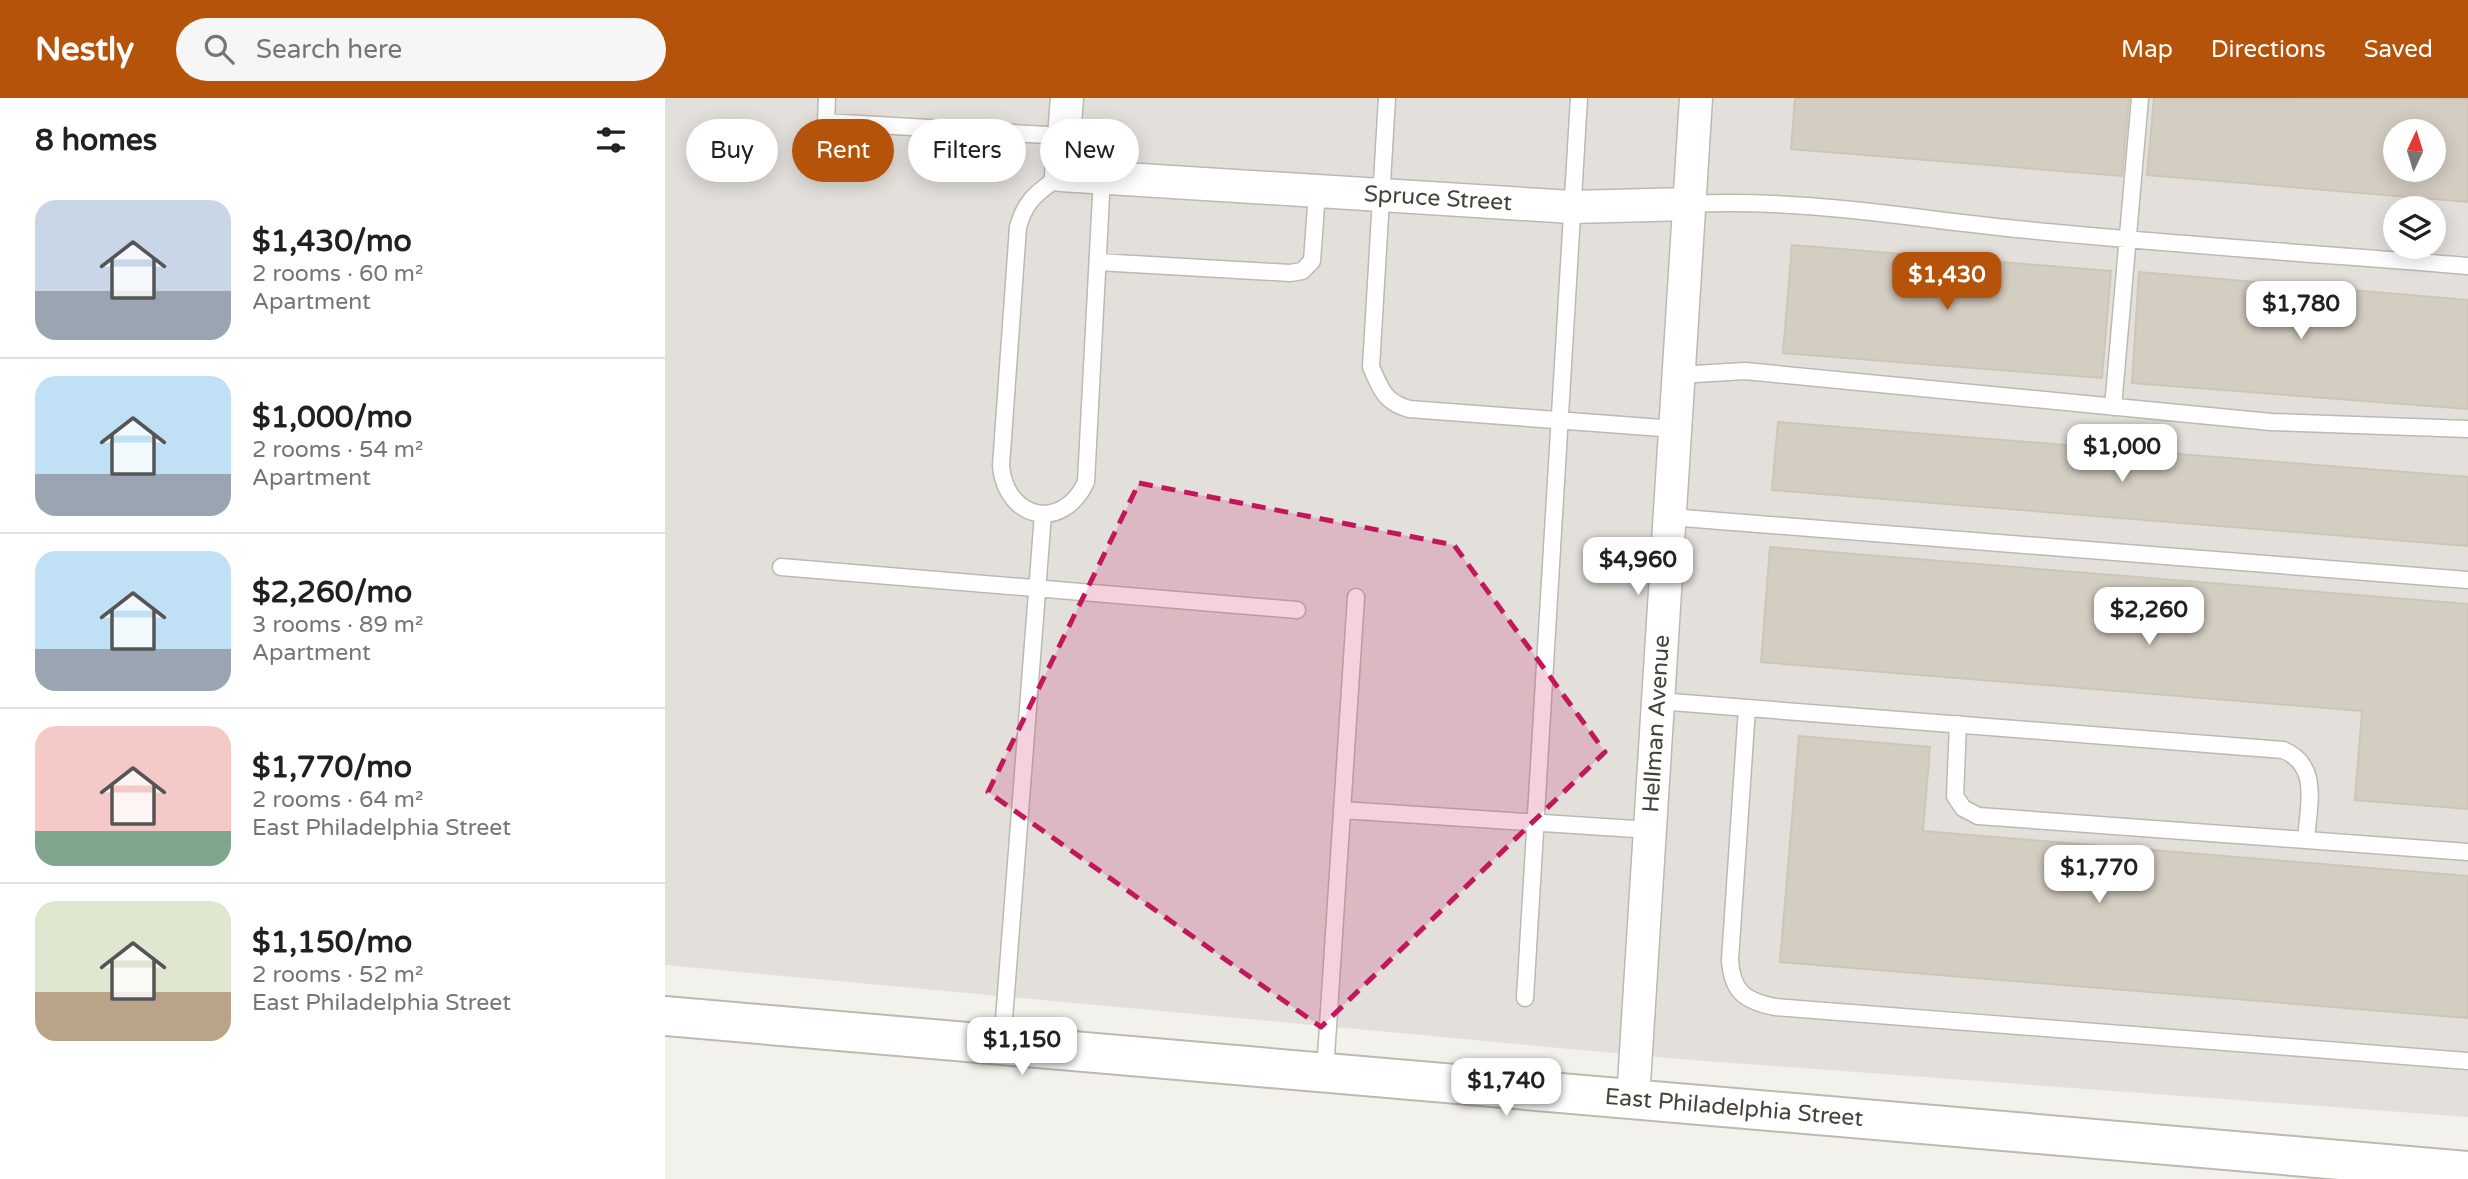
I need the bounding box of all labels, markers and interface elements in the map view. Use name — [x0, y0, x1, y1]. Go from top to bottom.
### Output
search box — [176, 18, 666, 81]
text: Nestly — [35, 30, 134, 69]
icon: search — [200, 30, 238, 68]
text: Search here — [256, 34, 402, 65]
text: Map — [2121, 35, 2173, 64]
text: Directions — [2211, 35, 2326, 64]
text: Saved — [2364, 35, 2433, 64]
chip: Buy — [686, 119, 778, 182]
chip: Rent — [792, 119, 894, 182]
chip: Filters — [908, 119, 1026, 182]
chip: New — [1040, 119, 1139, 182]
north arrow — [2383, 119, 2447, 182]
map controls — [2383, 119, 2446, 259]
icon: filters — [592, 121, 630, 159]
text: 8 homes — [35, 122, 157, 159]
street label: Spruce Street — [1363, 180, 1513, 217]
button: layers — [2383, 196, 2446, 259]
text: $1,430/mo — [252, 223, 412, 260]
icon: home — [91, 228, 175, 312]
pin: $1,430 — [1890, 252, 2004, 312]
text: 2 rooms · 60 m² — [252, 260, 423, 288]
text: $1,430 — [1908, 261, 1986, 289]
pin: $1,780 — [2244, 282, 2358, 341]
text: Apartment — [252, 288, 371, 316]
text: $1,780 — [2262, 290, 2340, 318]
text: $1,000/mo — [252, 399, 412, 436]
icon: home — [91, 404, 175, 488]
pin: $1,000 — [2065, 424, 2179, 484]
text: $1,000 — [2083, 433, 2161, 461]
text: 2 rooms · 54 m² — [252, 436, 423, 464]
text: Apartment — [252, 464, 371, 492]
pin: $4,960 — [1581, 538, 1695, 597]
text: $4,960 — [1599, 546, 1677, 574]
text: $2,260/mo — [252, 574, 412, 611]
icon: home — [91, 579, 175, 663]
pin: $2,260 — [2092, 588, 2206, 647]
text: $2,260 — [2110, 596, 2188, 624]
text: 3 rooms · 89 m² — [252, 611, 423, 639]
street label: Hellman Avenue — [1637, 634, 1676, 813]
text: Apartment — [252, 639, 371, 667]
text: $1,770/mo — [252, 749, 412, 786]
icon: home — [91, 754, 175, 838]
text: 2 rooms · 64 m² — [252, 786, 423, 814]
text: East Philadelphia Street — [252, 814, 511, 842]
pin: $1,770 — [2042, 846, 2156, 905]
text: $1,770 — [2060, 854, 2138, 882]
text: $1,150/mo — [252, 924, 412, 961]
icon: home — [91, 929, 175, 1013]
text: 2 rooms · 52 m² — [252, 961, 423, 989]
text: East Philadelphia Street — [252, 989, 511, 1017]
pin: $1,150 — [965, 1018, 1079, 1077]
text: $1,150 — [983, 1026, 1061, 1054]
pin: $1,740 — [1449, 1058, 1563, 1118]
text: $1,740 — [1467, 1067, 1545, 1095]
street label: East Philadelphia Street — [1604, 1083, 1865, 1133]

